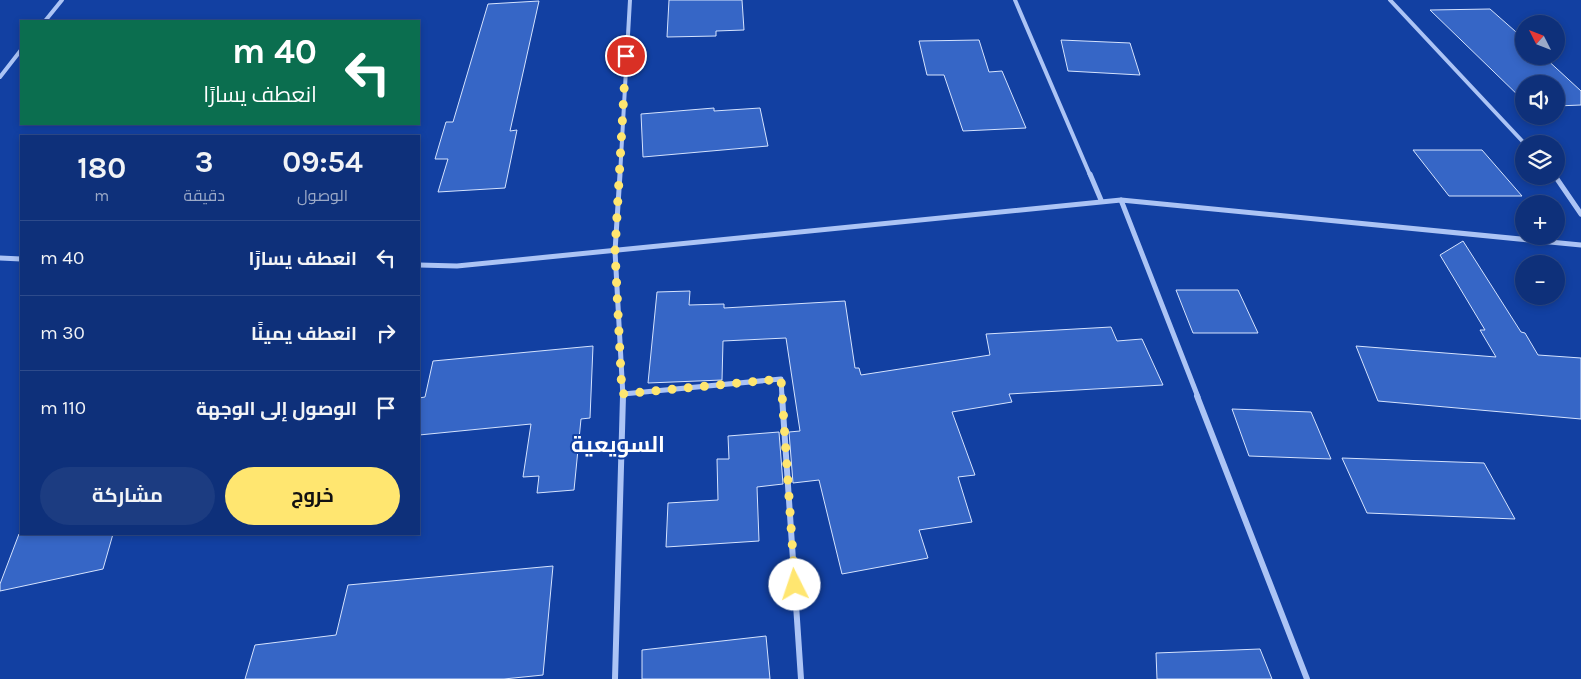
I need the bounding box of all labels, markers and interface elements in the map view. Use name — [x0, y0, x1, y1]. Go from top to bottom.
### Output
north arrow — [1515, 15, 1565, 65]
map controls — [1515, 15, 1565, 305]
text: 40 m — [232, 31, 317, 72]
pin — [605, 35, 647, 77]
icon: left — [335, 40, 400, 105]
icon: arrive — [612, 42, 640, 70]
button: sound — [1515, 75, 1565, 125]
text: انعطف يسارًا — [203, 82, 317, 108]
button: layers — [1515, 135, 1565, 185]
text: 3 — [195, 144, 214, 180]
text: 09:54 — [282, 144, 363, 180]
text: 180 — [77, 150, 126, 186]
text: m — [94, 186, 109, 205]
text: دقيقة — [183, 186, 225, 205]
text: الوصول — [297, 186, 348, 205]
button: + — [1515, 195, 1565, 245]
icon: left — [372, 244, 400, 272]
text: 40 m — [40, 247, 84, 269]
text: انعطف يسارًا — [249, 248, 357, 270]
button: − — [1515, 255, 1565, 305]
icon: right — [372, 319, 400, 347]
text: 30 m — [40, 322, 85, 344]
text: انعطف يمينًا — [251, 323, 357, 345]
icon: arrive — [372, 394, 400, 422]
text: 110 m — [40, 397, 86, 419]
text: الوصول إلى الوجهة — [196, 398, 357, 420]
district label: السويعية — [571, 432, 665, 458]
button: مشاركة — [40, 467, 215, 525]
button: خروج — [225, 467, 400, 525]
position arrow — [768, 558, 820, 610]

